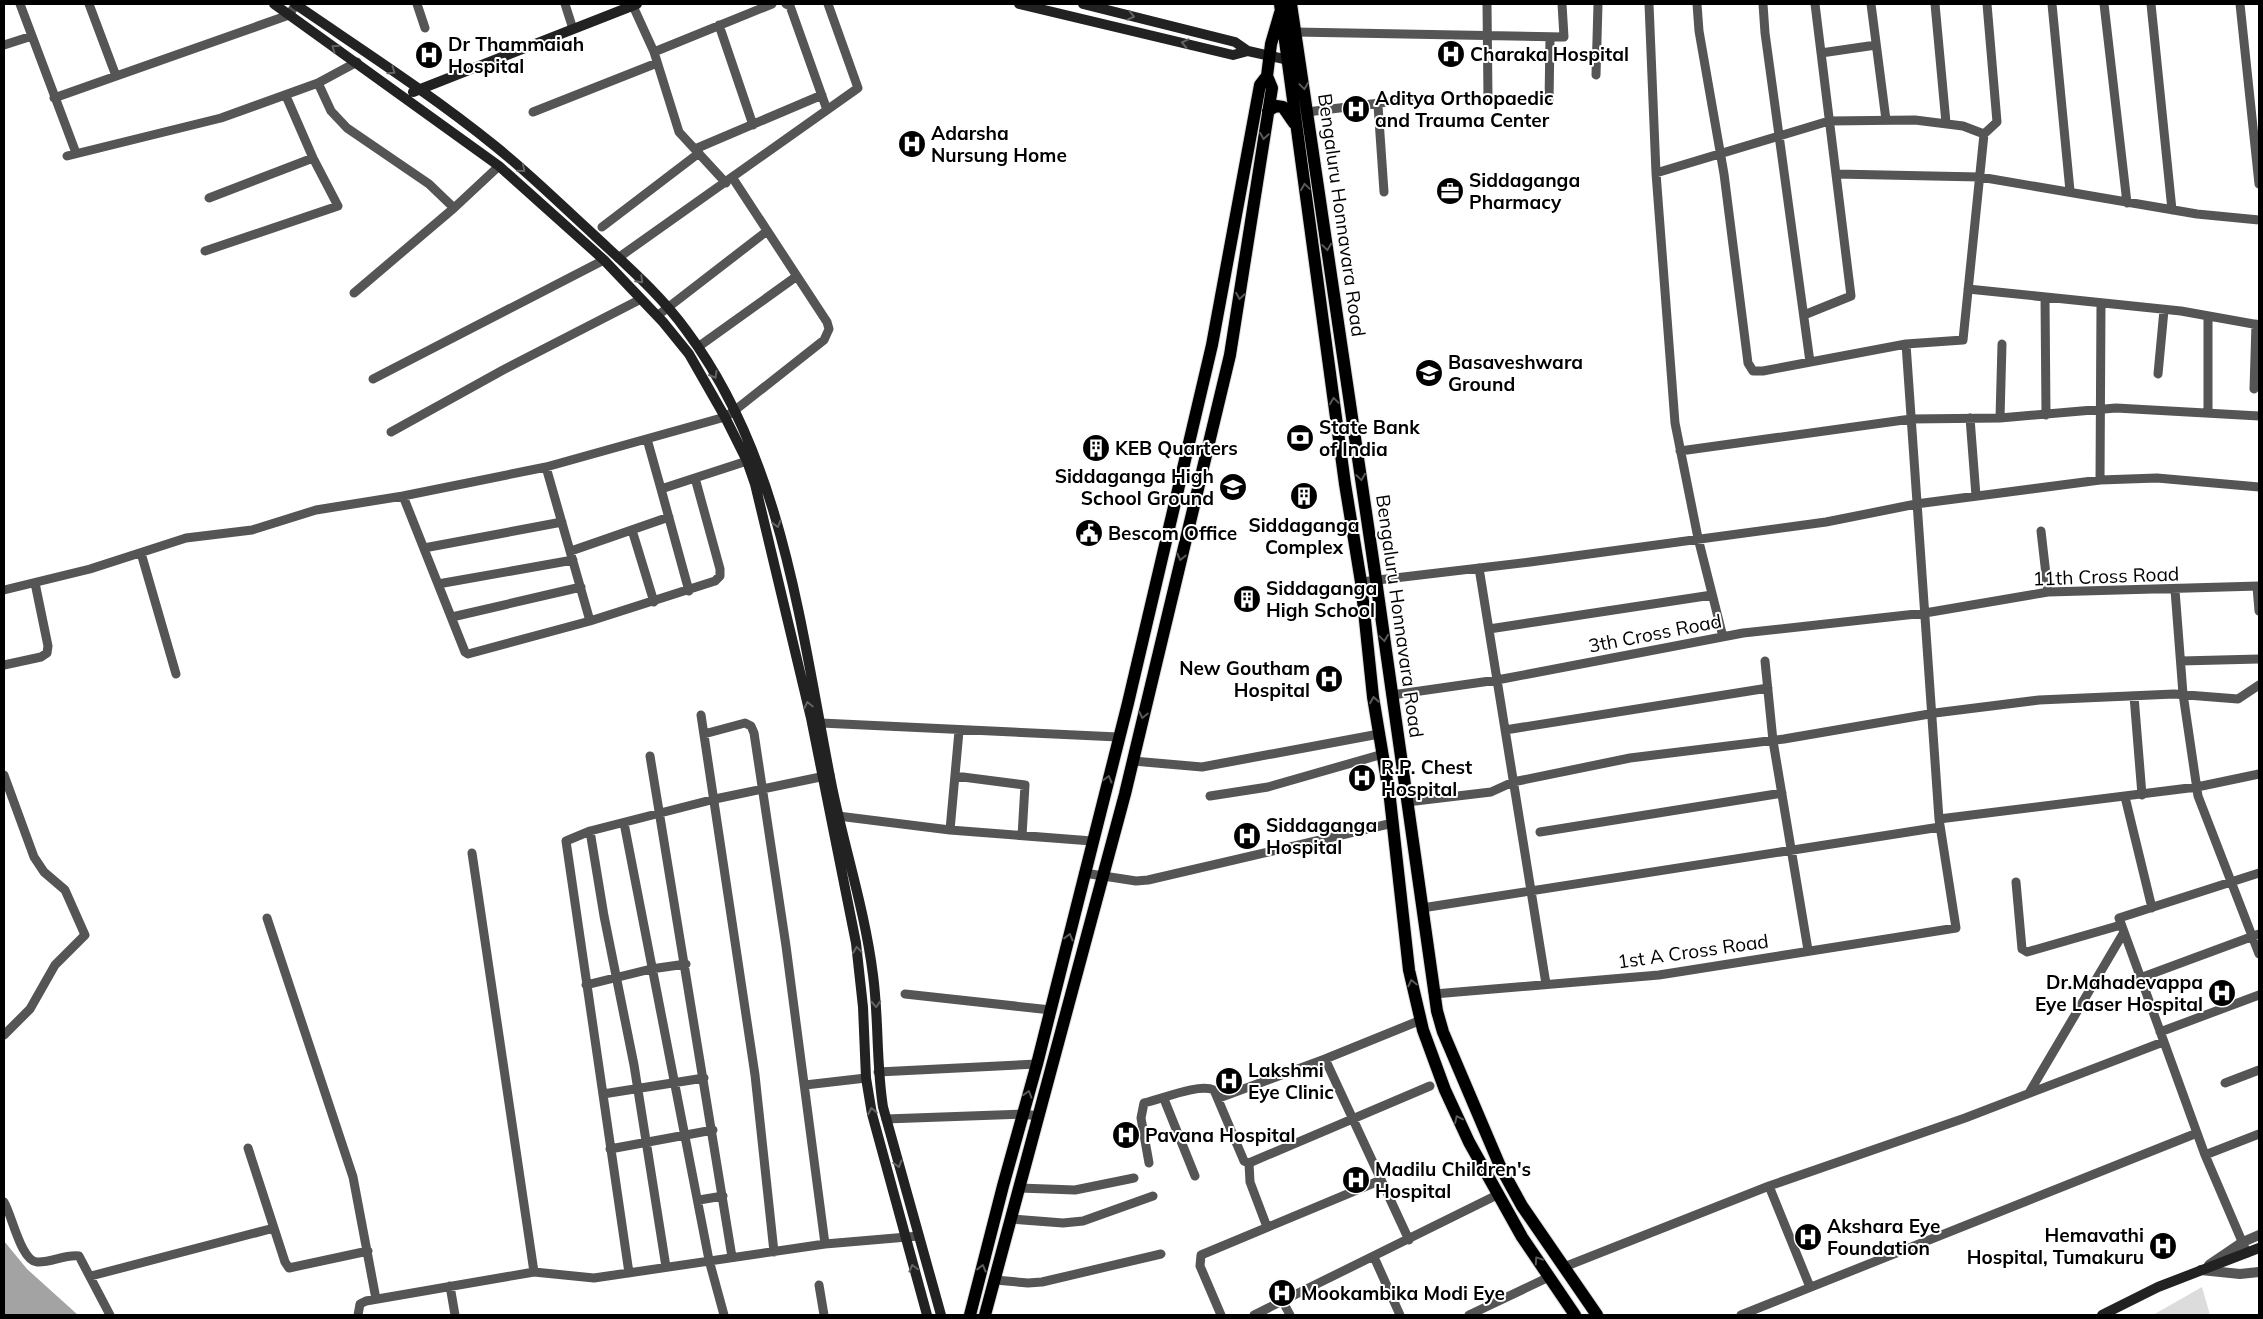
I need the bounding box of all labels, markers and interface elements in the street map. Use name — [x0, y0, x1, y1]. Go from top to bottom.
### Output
one-way arrow — [1126, 10, 1135, 21]
place label: Dr Thammaiah Hospital — [448, 32, 584, 78]
one-way arrow — [1181, 38, 1190, 49]
hospital icon: Charaka Hospital — [1436, 39, 1466, 69]
hospital icon: Dr Thammaiah Hospital — [414, 40, 444, 70]
place label: Charaka Hospital — [1470, 42, 1629, 66]
one-way arrow — [331, 45, 341, 54]
one-way arrow — [386, 65, 396, 74]
one-way arrow — [1298, 82, 1308, 91]
place label: Aditya Orthopaedic and Trauma Center — [1375, 86, 1554, 132]
street label: Bengaluru Honnavara Road — [1313, 92, 1371, 338]
hospital icon: Aditya Orthopaedic and Trauma Center — [1341, 94, 1371, 124]
place label: Adarsha Nursung Home — [931, 121, 1067, 167]
hospital icon: Adarsha Nursung Home — [897, 129, 927, 159]
one-way arrow — [1260, 131, 1270, 140]
one-way arrow — [516, 163, 525, 172]
place label: Siddaganga Pharmacy — [1469, 168, 1580, 214]
office icon: Siddaganga Pharmacy — [1435, 176, 1465, 206]
one-way arrow — [1300, 183, 1311, 191]
one-way arrow — [1322, 243, 1332, 252]
one-way arrow — [635, 274, 644, 283]
one-way arrow — [1235, 292, 1245, 301]
place label: Basaveshwara Ground — [1448, 350, 1583, 396]
school or university icon: Basaveshwara Ground — [1414, 358, 1444, 388]
one-way arrow — [708, 369, 718, 378]
one-way arrow — [1329, 396, 1340, 404]
place label: State Bank of India — [1319, 415, 1420, 461]
bank icon: State Bank of India — [1285, 423, 1315, 453]
building icon: KEB Quarters — [1081, 433, 1111, 463]
place label: KEB Quarters — [1115, 436, 1238, 460]
place label: Siddaganga High School Ground — [1055, 464, 1214, 510]
school or university icon: Siddaganga High School Ground — [1218, 472, 1248, 502]
one-way arrow — [1355, 474, 1366, 482]
building icon: Siddaganga Complex — [1289, 481, 1319, 511]
street label: Bengaluru Honnavara Road — [1371, 493, 1429, 739]
place label: Siddaganga Complex — [1248, 513, 1360, 559]
public building icon: Bescom Office — [1074, 518, 1104, 548]
one-way arrow — [772, 520, 782, 528]
place label: Bescom Office — [1108, 521, 1237, 545]
one-way arrow — [1176, 553, 1187, 562]
street label: 11th Cross Road — [2032, 561, 2180, 591]
place label: Siddaganga High School — [1266, 576, 1377, 622]
building icon: Siddaganga High School — [1232, 584, 1262, 614]
street label: 3th Cross Road — [1586, 608, 1724, 658]
one-way arrow — [1379, 634, 1389, 642]
place label: New Goutham Hospital — [1179, 656, 1310, 702]
hospital icon: New Goutham Hospital — [1314, 664, 1344, 694]
one-way arrow — [1369, 696, 1380, 704]
one-way arrow — [803, 700, 814, 709]
one-way arrow — [1139, 711, 1149, 719]
place label: R.P. Chest Hospital — [1381, 755, 1472, 801]
hospital icon: R.P. Chest Hospital — [1347, 763, 1377, 793]
one-way arrow — [1103, 776, 1113, 784]
place label: Siddaganga Hospital — [1266, 813, 1377, 859]
hospital icon: Siddaganga Hospital — [1232, 821, 1262, 851]
street label: 1st A Cross Road — [1616, 929, 1770, 973]
one-way arrow — [1063, 932, 1074, 941]
one-way arrow — [852, 946, 863, 954]
place label: Dr.Mahadevappa Eye Laser Hospital — [2035, 970, 2203, 1016]
one-way arrow — [1407, 978, 1418, 987]
hospital icon: Dr.Mahadevappa Eye Laser Hospital — [2207, 978, 2237, 1008]
one-way arrow — [870, 1001, 881, 1009]
place label: Lakshmi Eye Clinic — [1248, 1058, 1334, 1104]
hospital icon: Lakshmi Eye Clinic — [1214, 1066, 1244, 1096]
one-way arrow — [1023, 1090, 1033, 1099]
one-way arrow — [867, 1107, 877, 1116]
one-way arrow — [1454, 1115, 1465, 1124]
hospital icon: Pavana Hospital — [1111, 1120, 1141, 1150]
place label: Pavana Hospital — [1145, 1123, 1295, 1147]
place label: Madilu Children's Hospital — [1375, 1157, 1531, 1203]
one-way arrow — [893, 1160, 903, 1168]
hospital icon: Madilu Children's Hospital — [1341, 1165, 1371, 1195]
place label: Akshara Eye Foundation — [1827, 1214, 1940, 1260]
hospital icon: Akshara Eye Foundation — [1793, 1222, 1823, 1252]
place label: Hemavathi Hospital, Tumakuru — [1967, 1223, 2144, 1269]
hospital icon: Hemavathi Hospital, Tumakuru — [2148, 1231, 2178, 1261]
one-way arrow — [1535, 1257, 1544, 1266]
one-way arrow — [976, 1264, 986, 1272]
one-way arrow — [909, 1265, 919, 1273]
hospital icon: Mookambika Modi Eye — [1267, 1278, 1297, 1308]
place label: Mookambika Modi Eye — [1301, 1281, 1505, 1305]

